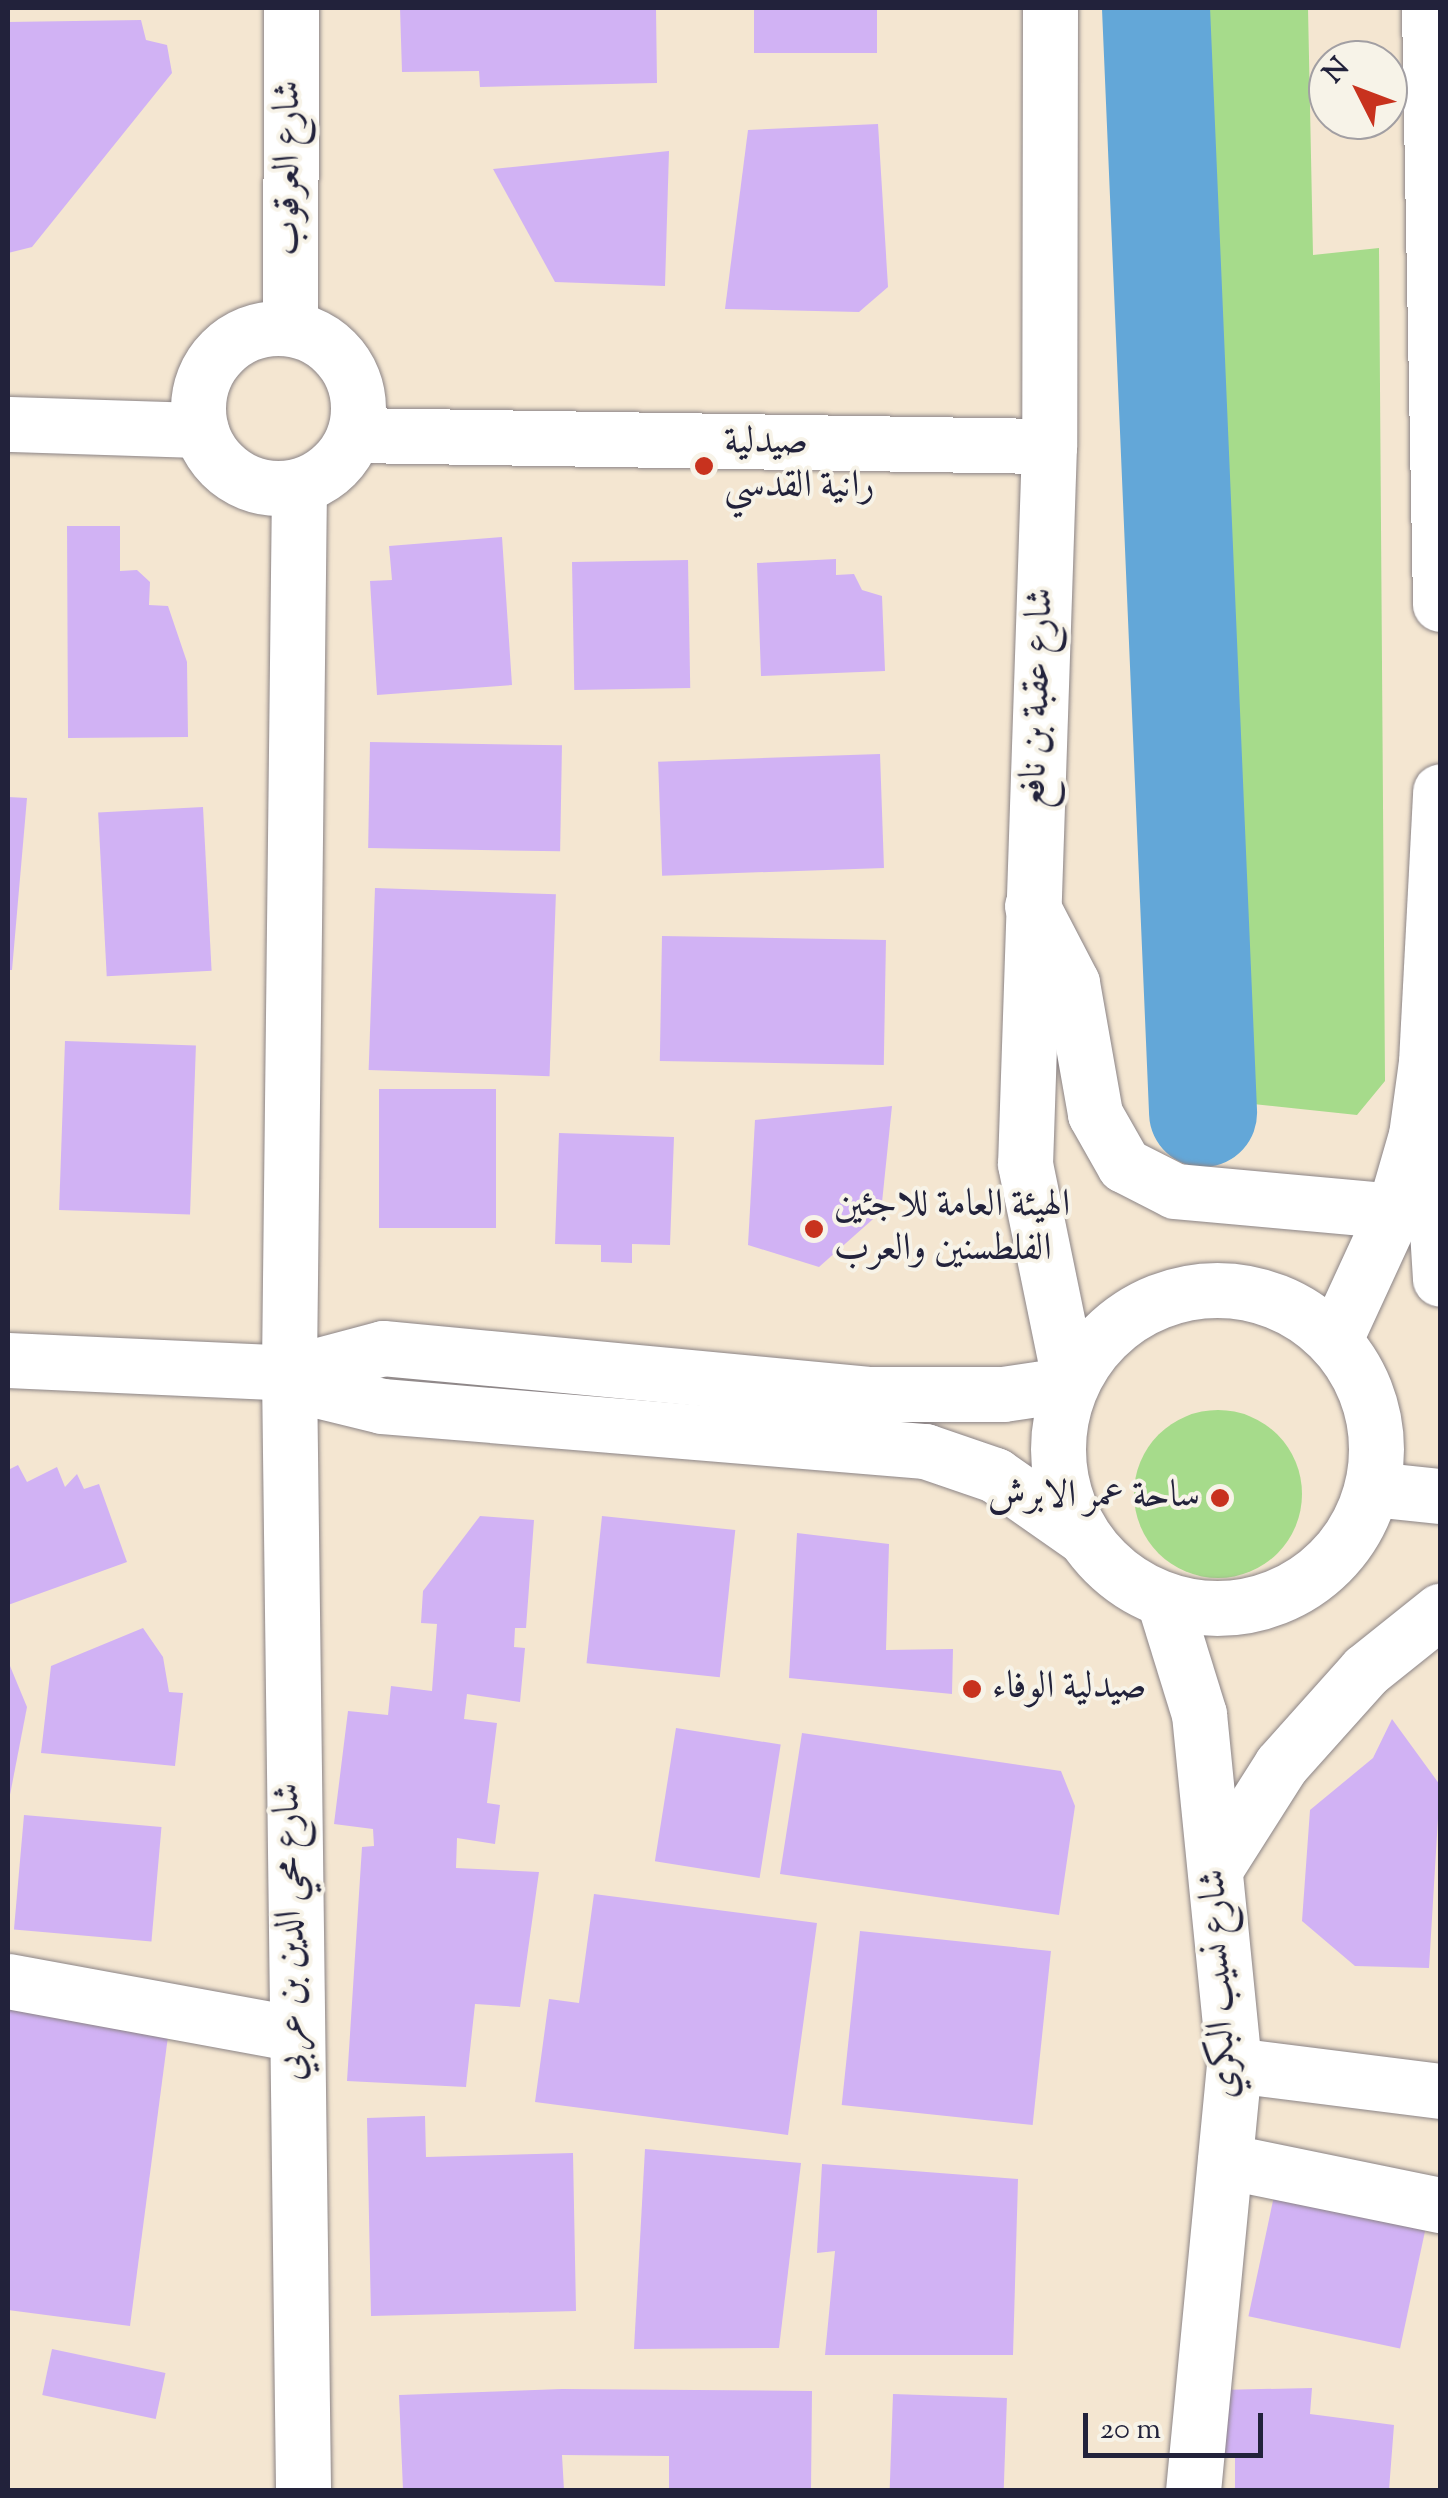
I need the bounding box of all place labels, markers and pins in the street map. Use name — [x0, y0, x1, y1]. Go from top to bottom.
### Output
place label: صيدلية رانية القدسي — [724, 421, 875, 510]
marker: صيدلية رانية القدسي — [693, 455, 715, 477]
place label: الهيئة العامة للاجئين الفلطسنين والعرب — [834, 1184, 1070, 1274]
marker: الهيئة العامة للاجئين الفلطسنين والعرب — [803, 1218, 825, 1240]
place label: ساحة عمر الابرش — [988, 1475, 1200, 1521]
marker: ساحة عمر الابرش — [1209, 1487, 1231, 1509]
place label: صيدلية الوفاء — [992, 1666, 1147, 1712]
marker: صيدلية الوفاء — [961, 1678, 983, 1700]

